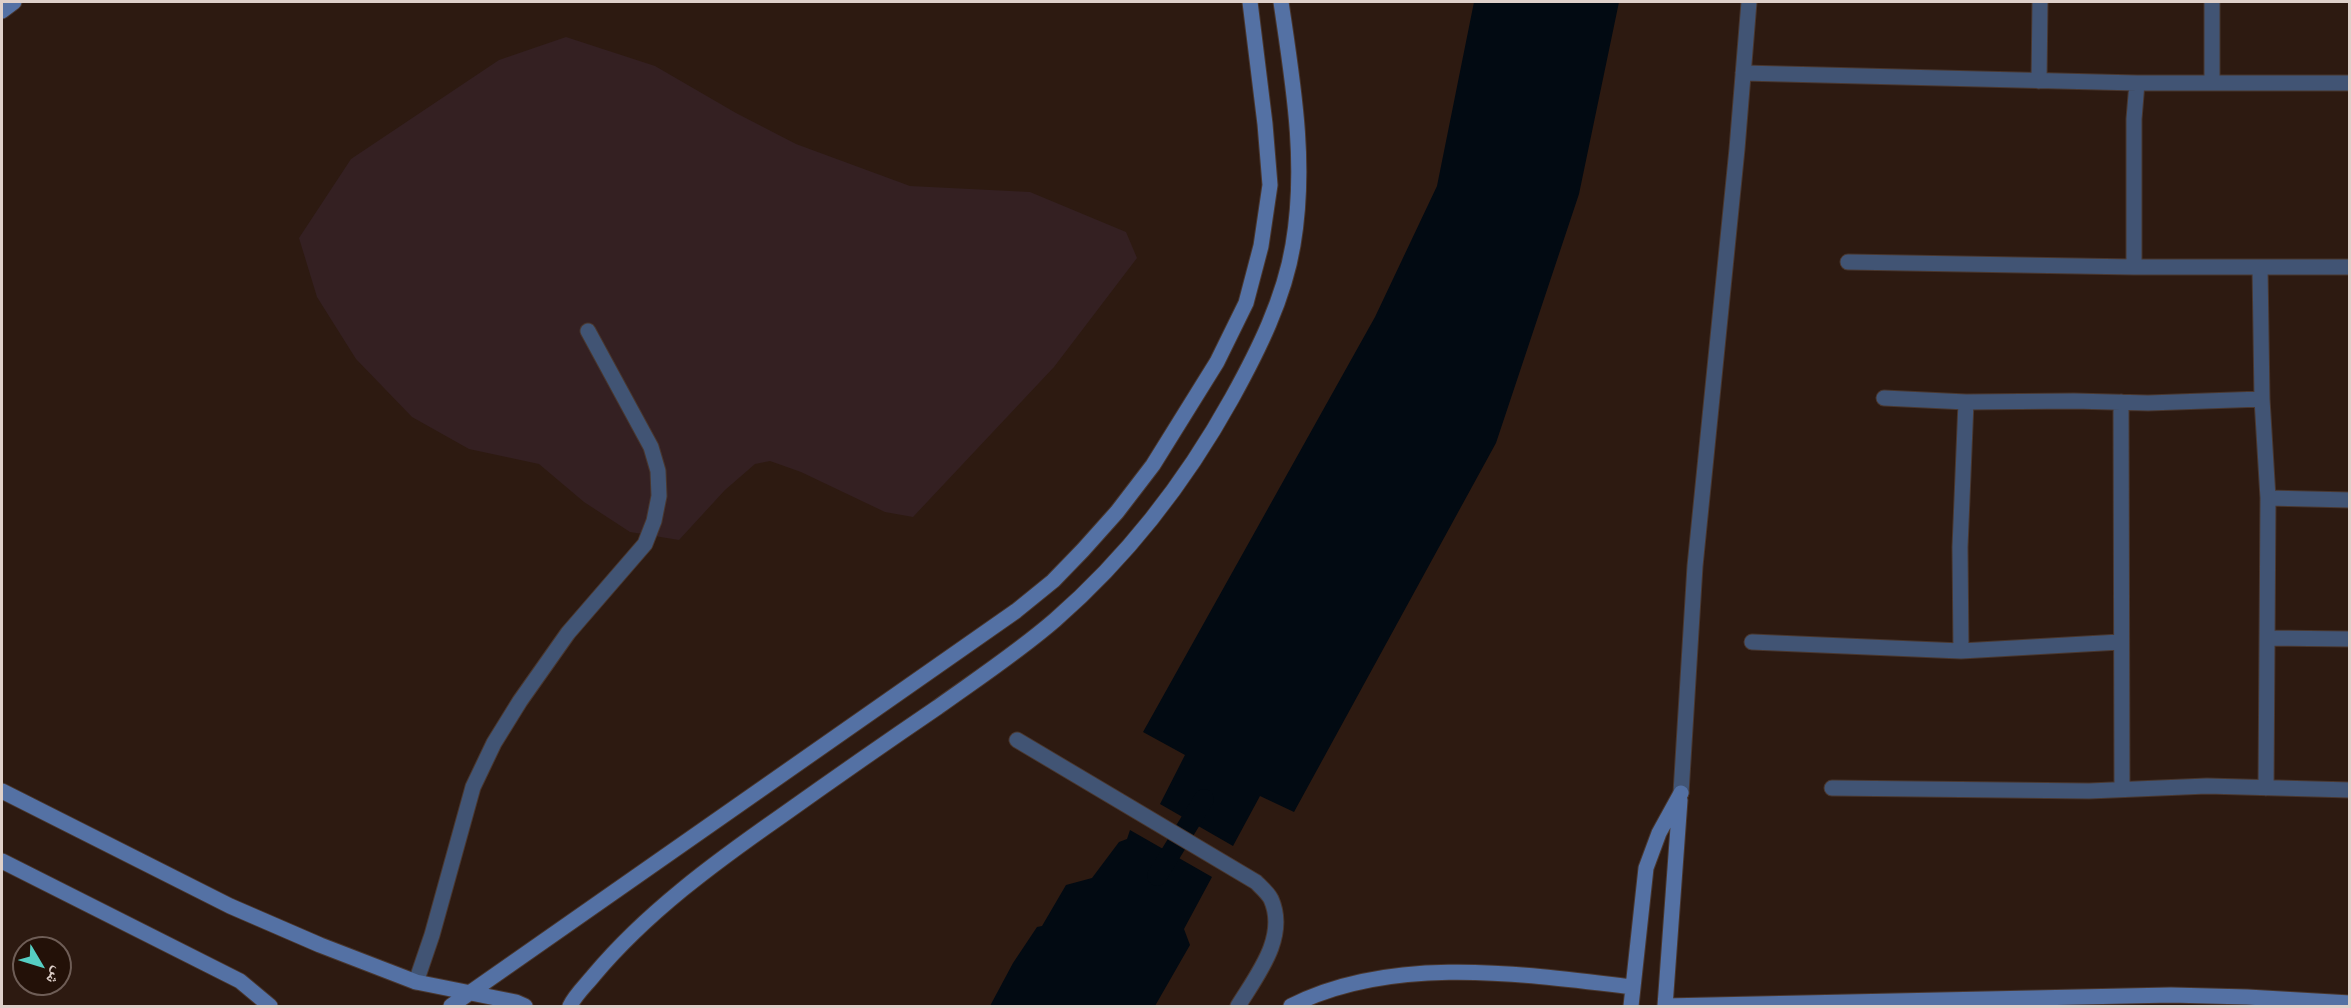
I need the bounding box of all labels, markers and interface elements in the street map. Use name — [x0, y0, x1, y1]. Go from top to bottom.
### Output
north arrow — [12, 936, 72, 996]
text: ش — [42, 964, 68, 989]

